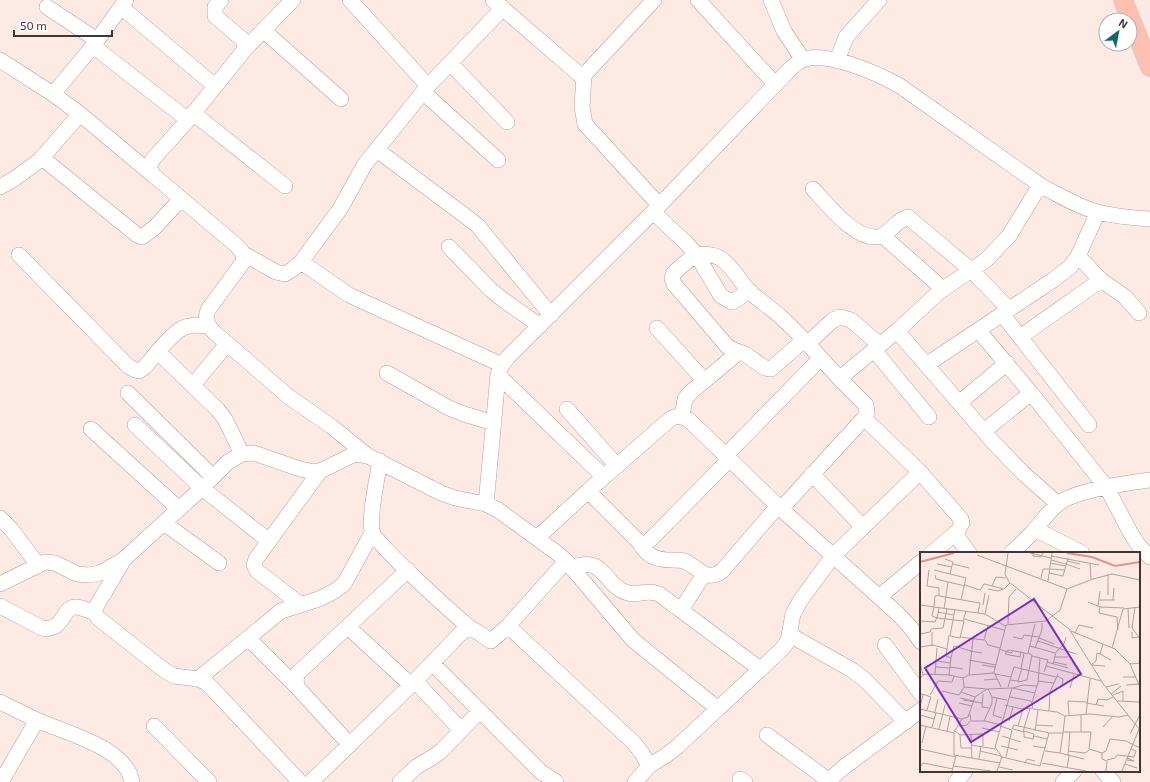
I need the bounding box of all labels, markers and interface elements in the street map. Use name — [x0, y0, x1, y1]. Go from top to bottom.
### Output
scale bar — [14, 12, 112, 38]
north arrow — [1098, 12, 1138, 52]
text: N — [1117, 15, 1130, 31]
text: 50 m — [20, 18, 47, 32]
inset map — [920, 552, 1140, 772]

